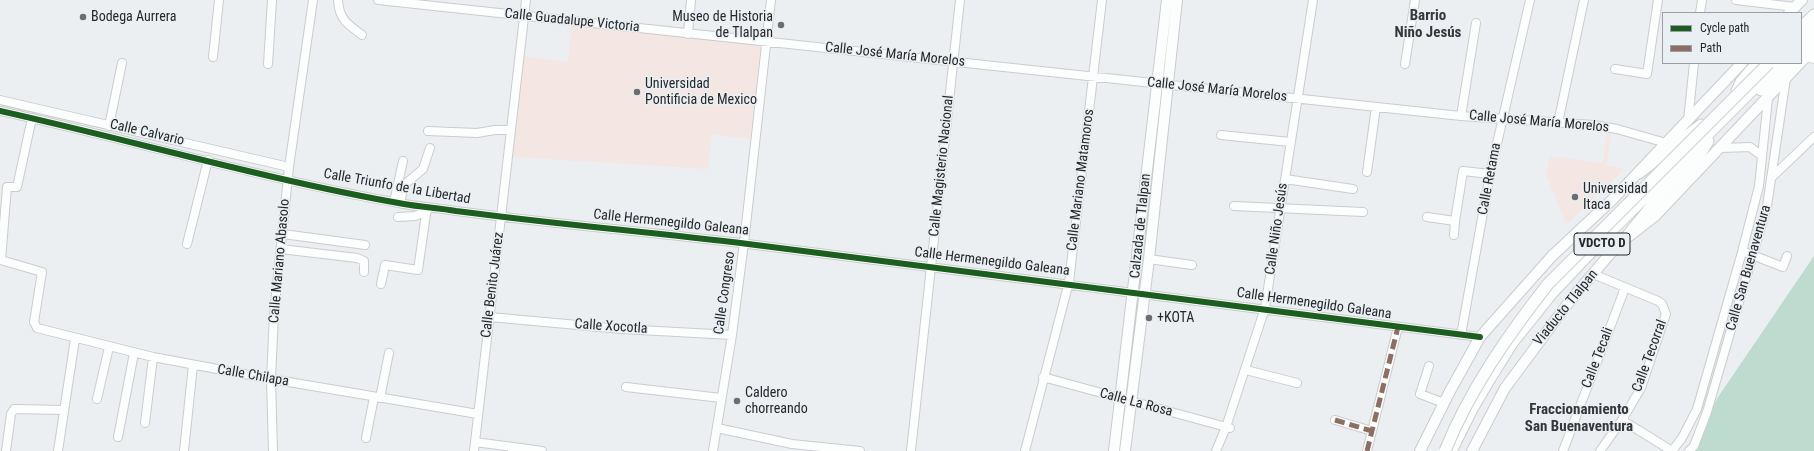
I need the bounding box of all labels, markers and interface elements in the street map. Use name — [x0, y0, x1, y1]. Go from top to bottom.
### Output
street label: Calle Guadalupe Victoria — [504, 6, 640, 36]
district label: Barrio Niño Jesús — [1395, 7, 1461, 42]
place label: Bodega Aurrera — [91, 9, 176, 25]
place label: Museo de Historia de Tlalpan — [672, 9, 773, 42]
marker: Bodega Aurrera — [78, 12, 88, 22]
legend — [1662, 12, 1802, 64]
marker: Museo de Historia de Tlalpan — [776, 20, 786, 30]
text: Cycle path — [1700, 21, 1749, 35]
street label: Calle José María Morelos — [824, 39, 966, 71]
text: Path — [1700, 41, 1722, 55]
street label: Calle José María Morelos — [1146, 74, 1288, 106]
place label: Universidad Pontificia de Mexico — [645, 76, 757, 108]
marker: Universidad Pontificia de Mexico — [632, 87, 642, 97]
street label: Calle Magisterio Nacional — [926, 95, 958, 237]
street label: Calle Mariano Matamoros — [1064, 108, 1098, 252]
street label: Calle José María Morelos — [1468, 108, 1610, 136]
street label: Calle Calvario — [108, 116, 186, 150]
street label: Calle Retama — [1475, 142, 1505, 216]
street label: Calle Triunfo de la Libertad — [322, 166, 472, 208]
street label: Calzada de Tlalpan — [1127, 173, 1155, 279]
place label: Universidad Itaca — [1583, 181, 1648, 214]
street label: Calle Niño Jesús — [1262, 182, 1292, 276]
marker: Universidad Itaca — [1570, 192, 1580, 202]
street label: Calle Mariano Abasolo — [266, 198, 294, 324]
street label: Calle San Buenaventura — [1723, 203, 1775, 333]
street label: Calle Hermenegildo Galeana — [592, 206, 750, 240]
street label: Calle Benito Juárez — [478, 231, 508, 339]
road number: VDCTO D — [1574, 233, 1630, 255]
street label: Calle Hermenegildo Galeana — [913, 244, 1071, 280]
street label: Calle Congreso — [711, 250, 739, 336]
street label: Viaducto Tlalpan — [1530, 267, 1602, 349]
street label: Calle Hermenegildo Galeana — [1235, 285, 1393, 323]
place label: +KOTA — [1157, 310, 1194, 326]
marker: +KOTA — [1144, 313, 1154, 323]
street label: Calle Xocotla — [574, 316, 648, 338]
street label: Calle Tecorral — [1629, 318, 1671, 394]
street label: Calle Tecali — [1579, 325, 1617, 391]
street label: Calle Chilapa — [216, 361, 290, 391]
place label: Caldero chorreando — [745, 385, 808, 418]
street label: Calle La Rosa — [1098, 385, 1174, 421]
marker: Caldero chorreando — [732, 396, 742, 406]
district label: Fraccionamiento San Buenaventura — [1525, 401, 1633, 436]

